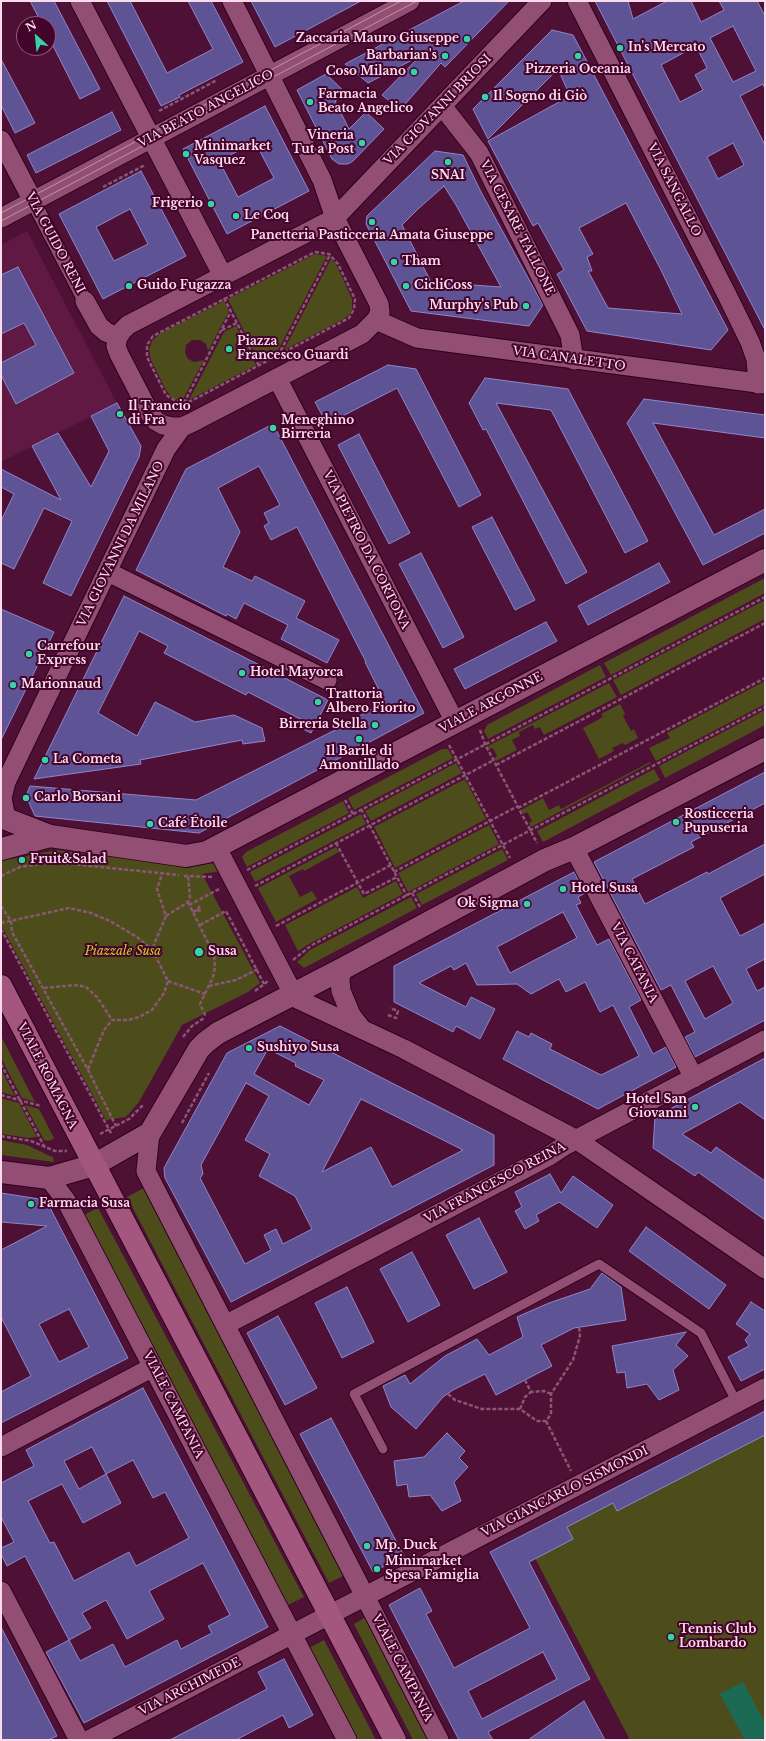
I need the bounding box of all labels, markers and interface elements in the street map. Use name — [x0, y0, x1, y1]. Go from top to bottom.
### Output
north arrow — [16, 16, 56, 56]
text: N — [23, 18, 39, 35]
place label: Zaccaria Mauro Giuseppe — [296, 32, 459, 46]
marker: Zaccaria Mauro Giuseppe — [462, 34, 472, 44]
place label: In's Mercato — [628, 41, 705, 55]
marker: In's Mercato — [615, 43, 625, 53]
place label: Barbarian's — [366, 49, 437, 63]
marker: Barbarian's — [440, 51, 450, 61]
marker: Pizzeria Oceania — [573, 51, 583, 61]
street label: VIA GIOVANNI BRIOSI — [381, 52, 495, 168]
place label: Pizzeria Oceania — [525, 63, 631, 77]
place label: Coso Milano — [326, 65, 406, 79]
street label: VIA BEATO ANGELICO — [136, 67, 276, 151]
marker: Coso Milano — [409, 67, 419, 77]
place label: Farmacia Beato Angelico — [318, 88, 413, 116]
place label: Il Sogno di Giò — [493, 90, 587, 104]
marker: Il Sogno di Giò — [480, 92, 490, 102]
marker: Farmacia Beato Angelico — [305, 97, 315, 107]
place label: Vineria Tut a Post — [292, 129, 354, 157]
marker: Vineria Tut a Post — [357, 138, 367, 148]
place label: Minimarket Vasquez — [194, 140, 271, 168]
street label: VIA SANGALLO — [644, 141, 704, 239]
marker: Minimarket Vasquez — [181, 149, 191, 159]
marker: SNAI — [443, 157, 453, 167]
street label: VIA CESARE TALLONE — [477, 158, 557, 298]
place label: SNAI — [431, 169, 465, 183]
street label: VIA GUIDO RENI — [22, 190, 88, 296]
place label: Frigerio — [152, 197, 203, 211]
marker: Frigerio — [206, 199, 216, 209]
place label: Le Coq — [244, 209, 289, 223]
marker: Le Coq — [231, 211, 241, 221]
marker: Panetteria Pasticceria Amata Giuseppe — [367, 217, 377, 227]
place label: Panetteria Pasticceria Amata Giuseppe — [251, 229, 493, 243]
place label: Tham — [402, 255, 441, 269]
marker: Tham — [389, 257, 399, 267]
place label: Guido Fugazza — [137, 279, 231, 293]
place label: CicliCoss — [414, 279, 472, 293]
marker: Guido Fugazza — [124, 281, 134, 291]
marker: CicliCoss — [401, 281, 411, 291]
place label: Murphy's Pub — [429, 299, 518, 313]
marker: Murphy's Pub — [521, 301, 531, 311]
place label: Piazza Francesco Guardi — [237, 335, 349, 363]
marker: Piazza Francesco Guardi — [224, 344, 234, 354]
street label: VIA CANALETTO — [512, 344, 626, 374]
place label: Il Trancio di Fra — [128, 400, 191, 428]
marker: Il Trancio di Fra — [115, 409, 125, 419]
place label: Meneghino Birreria — [281, 414, 354, 442]
marker: Meneghino Birreria — [268, 423, 278, 433]
street label: VIA GIOVANNI DA MILANO — [75, 459, 167, 629]
street label: VIA PIETRO DA CORTONA — [320, 468, 412, 632]
place label: Carrefour Express — [37, 640, 100, 668]
marker: Carrefour Express — [24, 649, 34, 659]
place label: Hotel Mayorca — [250, 666, 343, 680]
marker: Hotel Mayorca — [237, 668, 247, 678]
street label: VIALE ARGONNE — [437, 670, 545, 736]
place label: Marionnaud — [21, 678, 101, 692]
marker: Marionnaud — [8, 680, 18, 690]
place label: Trattoria Albero Fiorito — [326, 688, 415, 716]
marker: Trattoria Albero Fiorito — [313, 697, 323, 707]
place label: Birreria Stella — [279, 718, 367, 732]
marker: Birreria Stella — [370, 720, 380, 730]
marker: Il Barile di Amontillado — [354, 734, 364, 744]
place label: Il Barile di Amontillado — [319, 745, 399, 773]
place label: La Cometa — [53, 753, 122, 767]
marker: La Cometa — [40, 755, 50, 765]
place label: Carlo Borsani — [34, 791, 121, 805]
marker: Carlo Borsani — [21, 793, 31, 803]
place label: Rosticceria Pupuseria — [684, 808, 754, 836]
place label: Café Étoile — [158, 817, 227, 831]
marker: Rosticceria Pupuseria — [671, 817, 681, 827]
marker: Café Étoile — [145, 819, 155, 829]
place label: Fruit&Salad — [30, 853, 107, 867]
marker: Fruit&Salad — [17, 855, 27, 865]
place label: Hotel Susa — [571, 882, 638, 896]
marker: Hotel Susa — [558, 884, 568, 894]
place label: Ok Sigma — [457, 897, 519, 911]
marker: Ok Sigma — [522, 899, 532, 909]
street label: VIA CATANIA — [608, 920, 660, 1006]
park label: Piazzale Susa — [85, 945, 161, 959]
place label: Susa — [208, 945, 237, 959]
marker: Susa — [193, 946, 205, 958]
street label: VIALE ROMAGNA — [14, 1020, 80, 1132]
place label: Sushiyo Susa — [257, 1041, 339, 1055]
marker: Sushiyo Susa — [244, 1043, 254, 1053]
place label: Hotel San Giovanni — [625, 1093, 687, 1121]
marker: Hotel San Giovanni — [690, 1102, 700, 1112]
street label: VIA FRANCESCO REINA — [422, 1140, 568, 1226]
place label: Farmacia Susa — [39, 1197, 130, 1211]
marker: Farmacia Susa — [26, 1199, 36, 1209]
street label: VIALE CAMPANIA — [140, 1349, 206, 1461]
street label: VIA GIANCARLO SISMONDI — [479, 1444, 651, 1540]
place label: Mp. Duck — [375, 1539, 437, 1553]
marker: Mp. Duck — [362, 1541, 372, 1551]
place label: Minimarket Spesa Famiglia — [385, 1555, 479, 1583]
marker: Minimarket Spesa Famiglia — [372, 1564, 382, 1574]
street label: VIALE CAMPANIA — [369, 1612, 435, 1724]
place label: Tennis Club Lombardo — [679, 1623, 756, 1651]
marker: Tennis Club Lombardo — [666, 1632, 676, 1642]
street label: VIA ARCHIMEDE — [137, 1655, 243, 1719]

